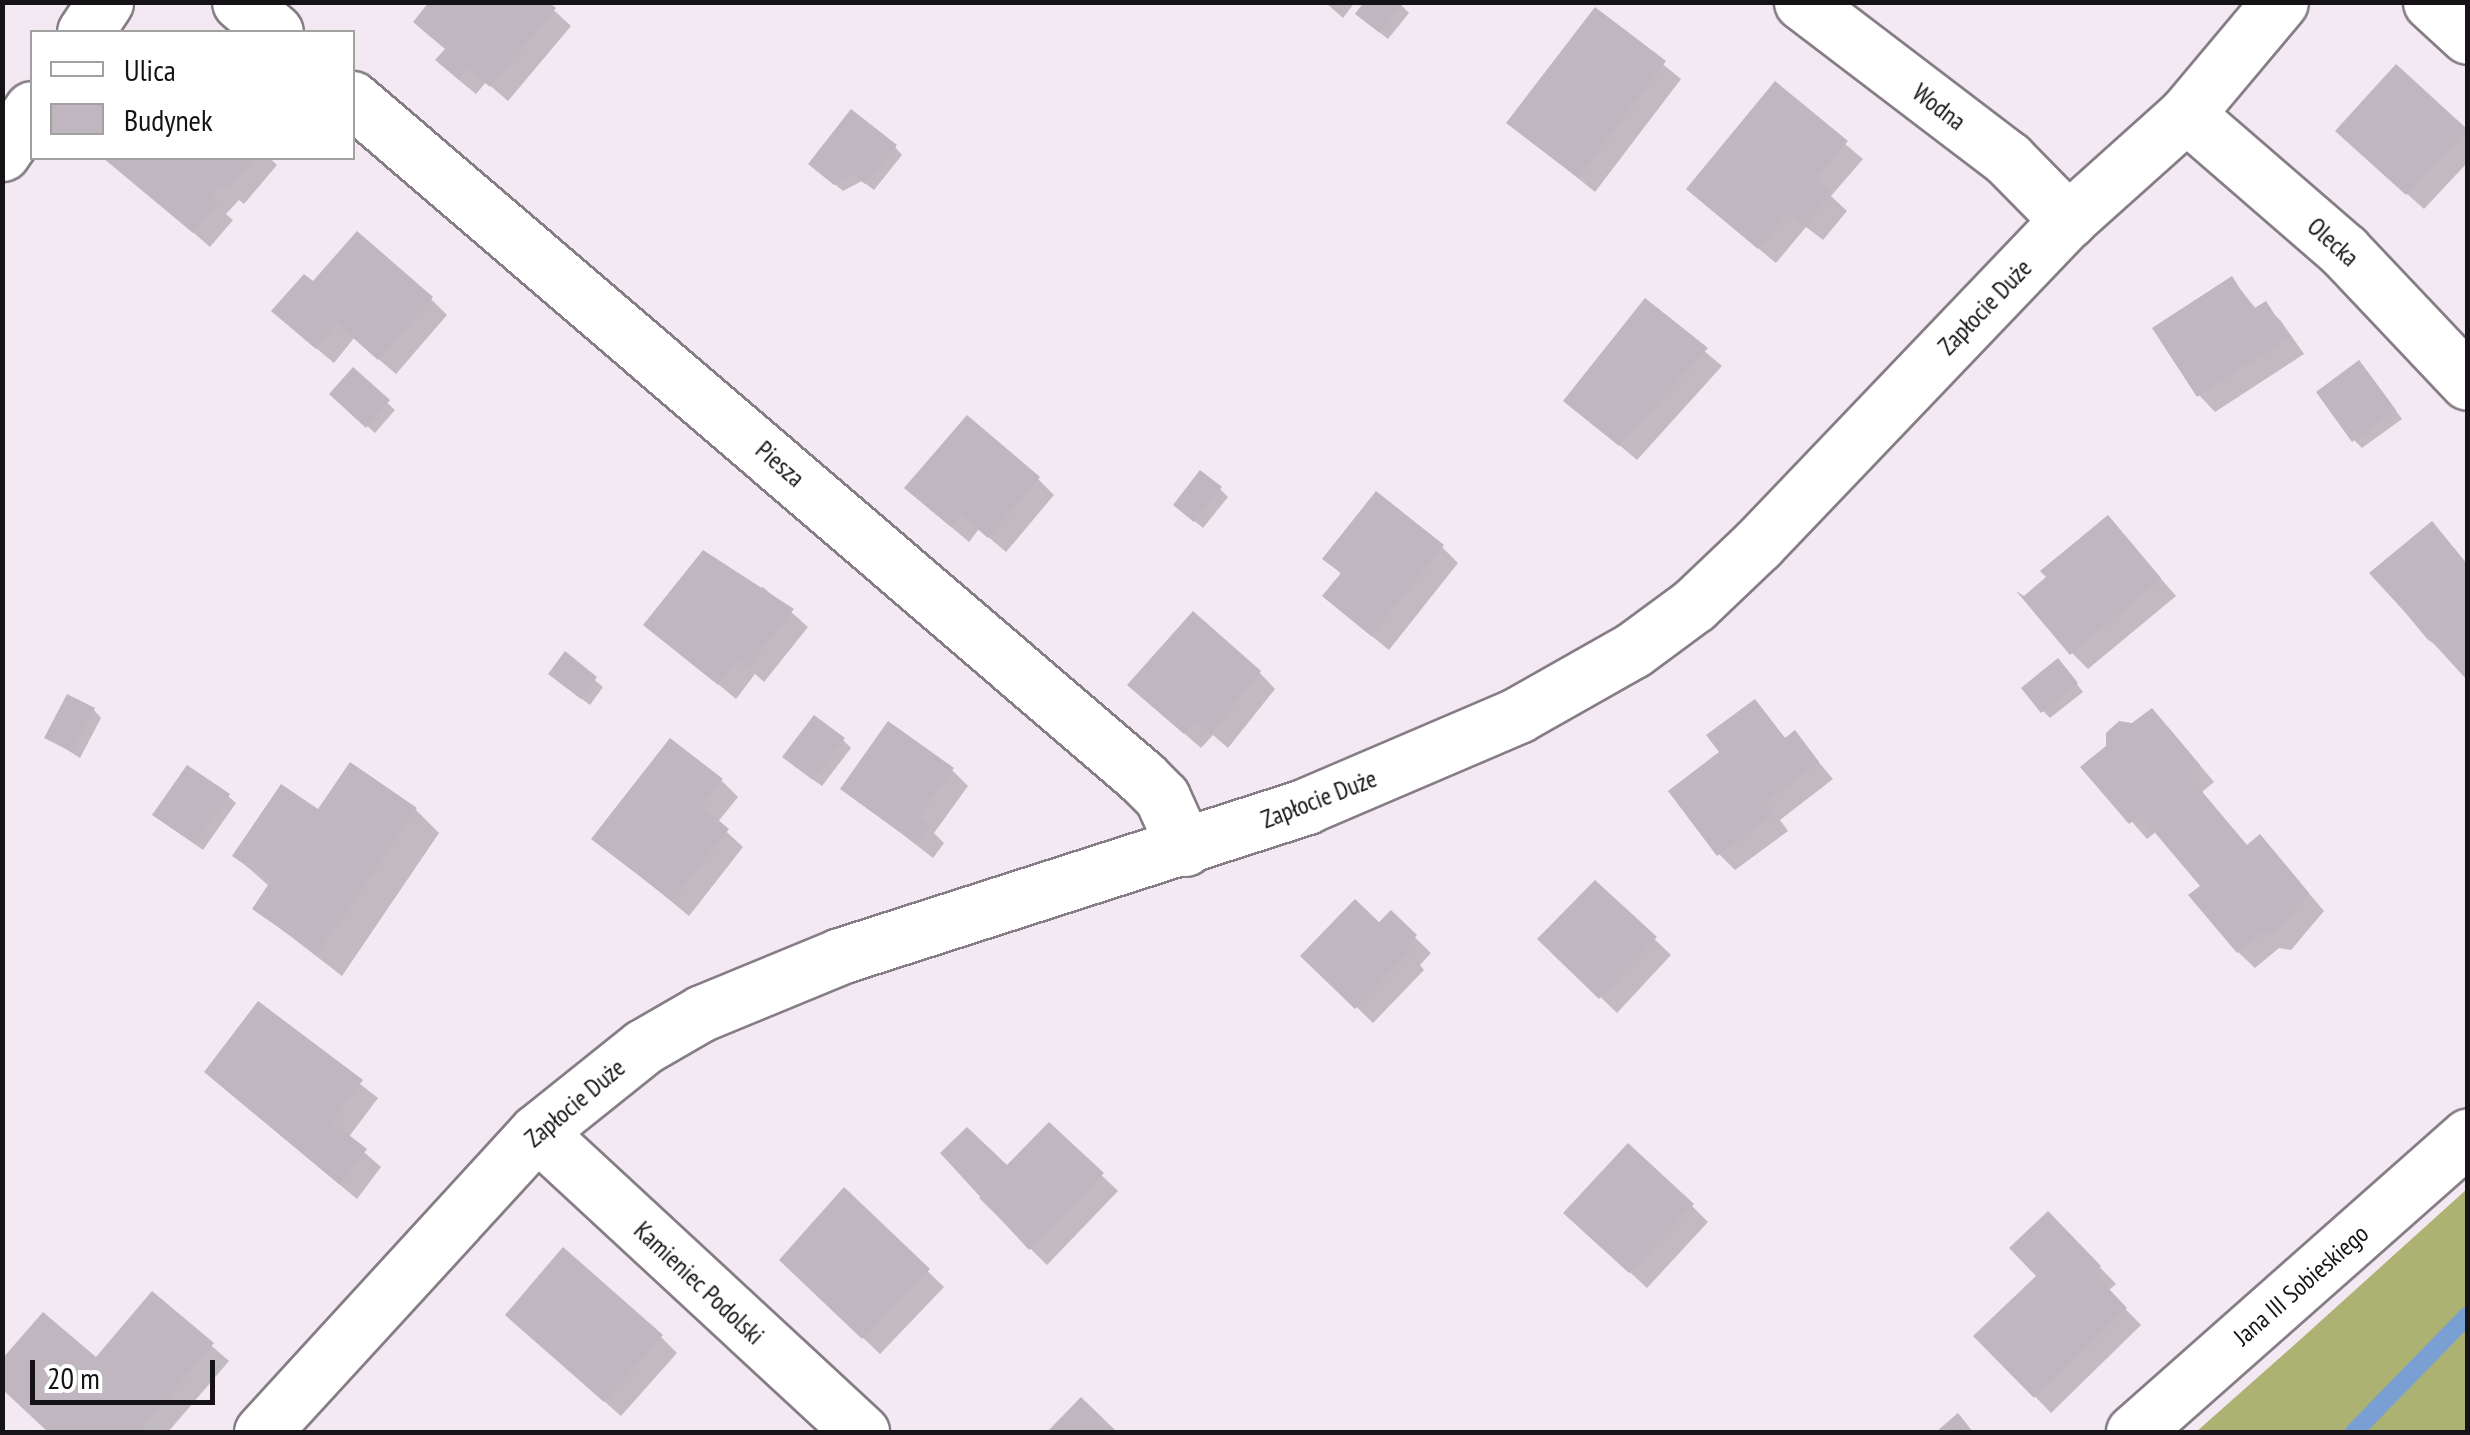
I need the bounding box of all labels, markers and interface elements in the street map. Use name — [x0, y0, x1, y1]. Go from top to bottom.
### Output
legend — [30, 30, 355, 160]
text: Ulica — [124, 50, 176, 89]
street label: Wodna — [1907, 77, 1971, 137]
text: Budynek — [124, 100, 213, 139]
street label: Olecka — [2301, 211, 2365, 273]
street label: Zapłocie Duże — [1932, 253, 2038, 361]
street label: Piesza — [750, 435, 810, 493]
street label: Zapłocie Duże — [1257, 763, 1381, 835]
street label: Zapłocie Duże — [519, 1053, 631, 1153]
street label: Kamieniec Podolski — [628, 1215, 770, 1351]
street label: Jana III Sobieskiego — [2228, 1218, 2374, 1352]
scale bar — [35, 1340, 220, 1402]
text: 20 m — [47, 1358, 100, 1397]

